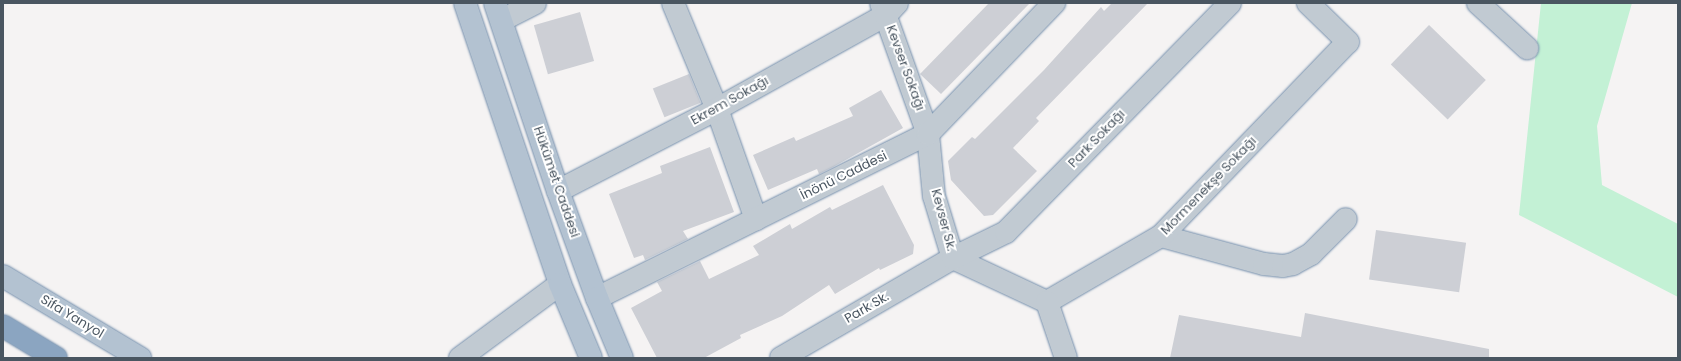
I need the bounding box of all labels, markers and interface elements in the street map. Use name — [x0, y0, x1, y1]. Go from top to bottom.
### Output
street label: Kevser Sokağı — [882, 23, 928, 113]
street label: Ekrem Sokağı — [688, 73, 772, 129]
street label: Park Sokağı — [1065, 107, 1129, 171]
street label: Hükümet Caddesi — [530, 124, 582, 240]
street label: Mormenekşe Sokağı — [1158, 134, 1260, 238]
street label: İnönü Caddesi — [798, 148, 890, 204]
street label: Kevser Sk. — [927, 187, 959, 253]
street label: Park Sk. — [842, 289, 892, 327]
street label: Sifa Yanyol — [38, 292, 106, 342]

